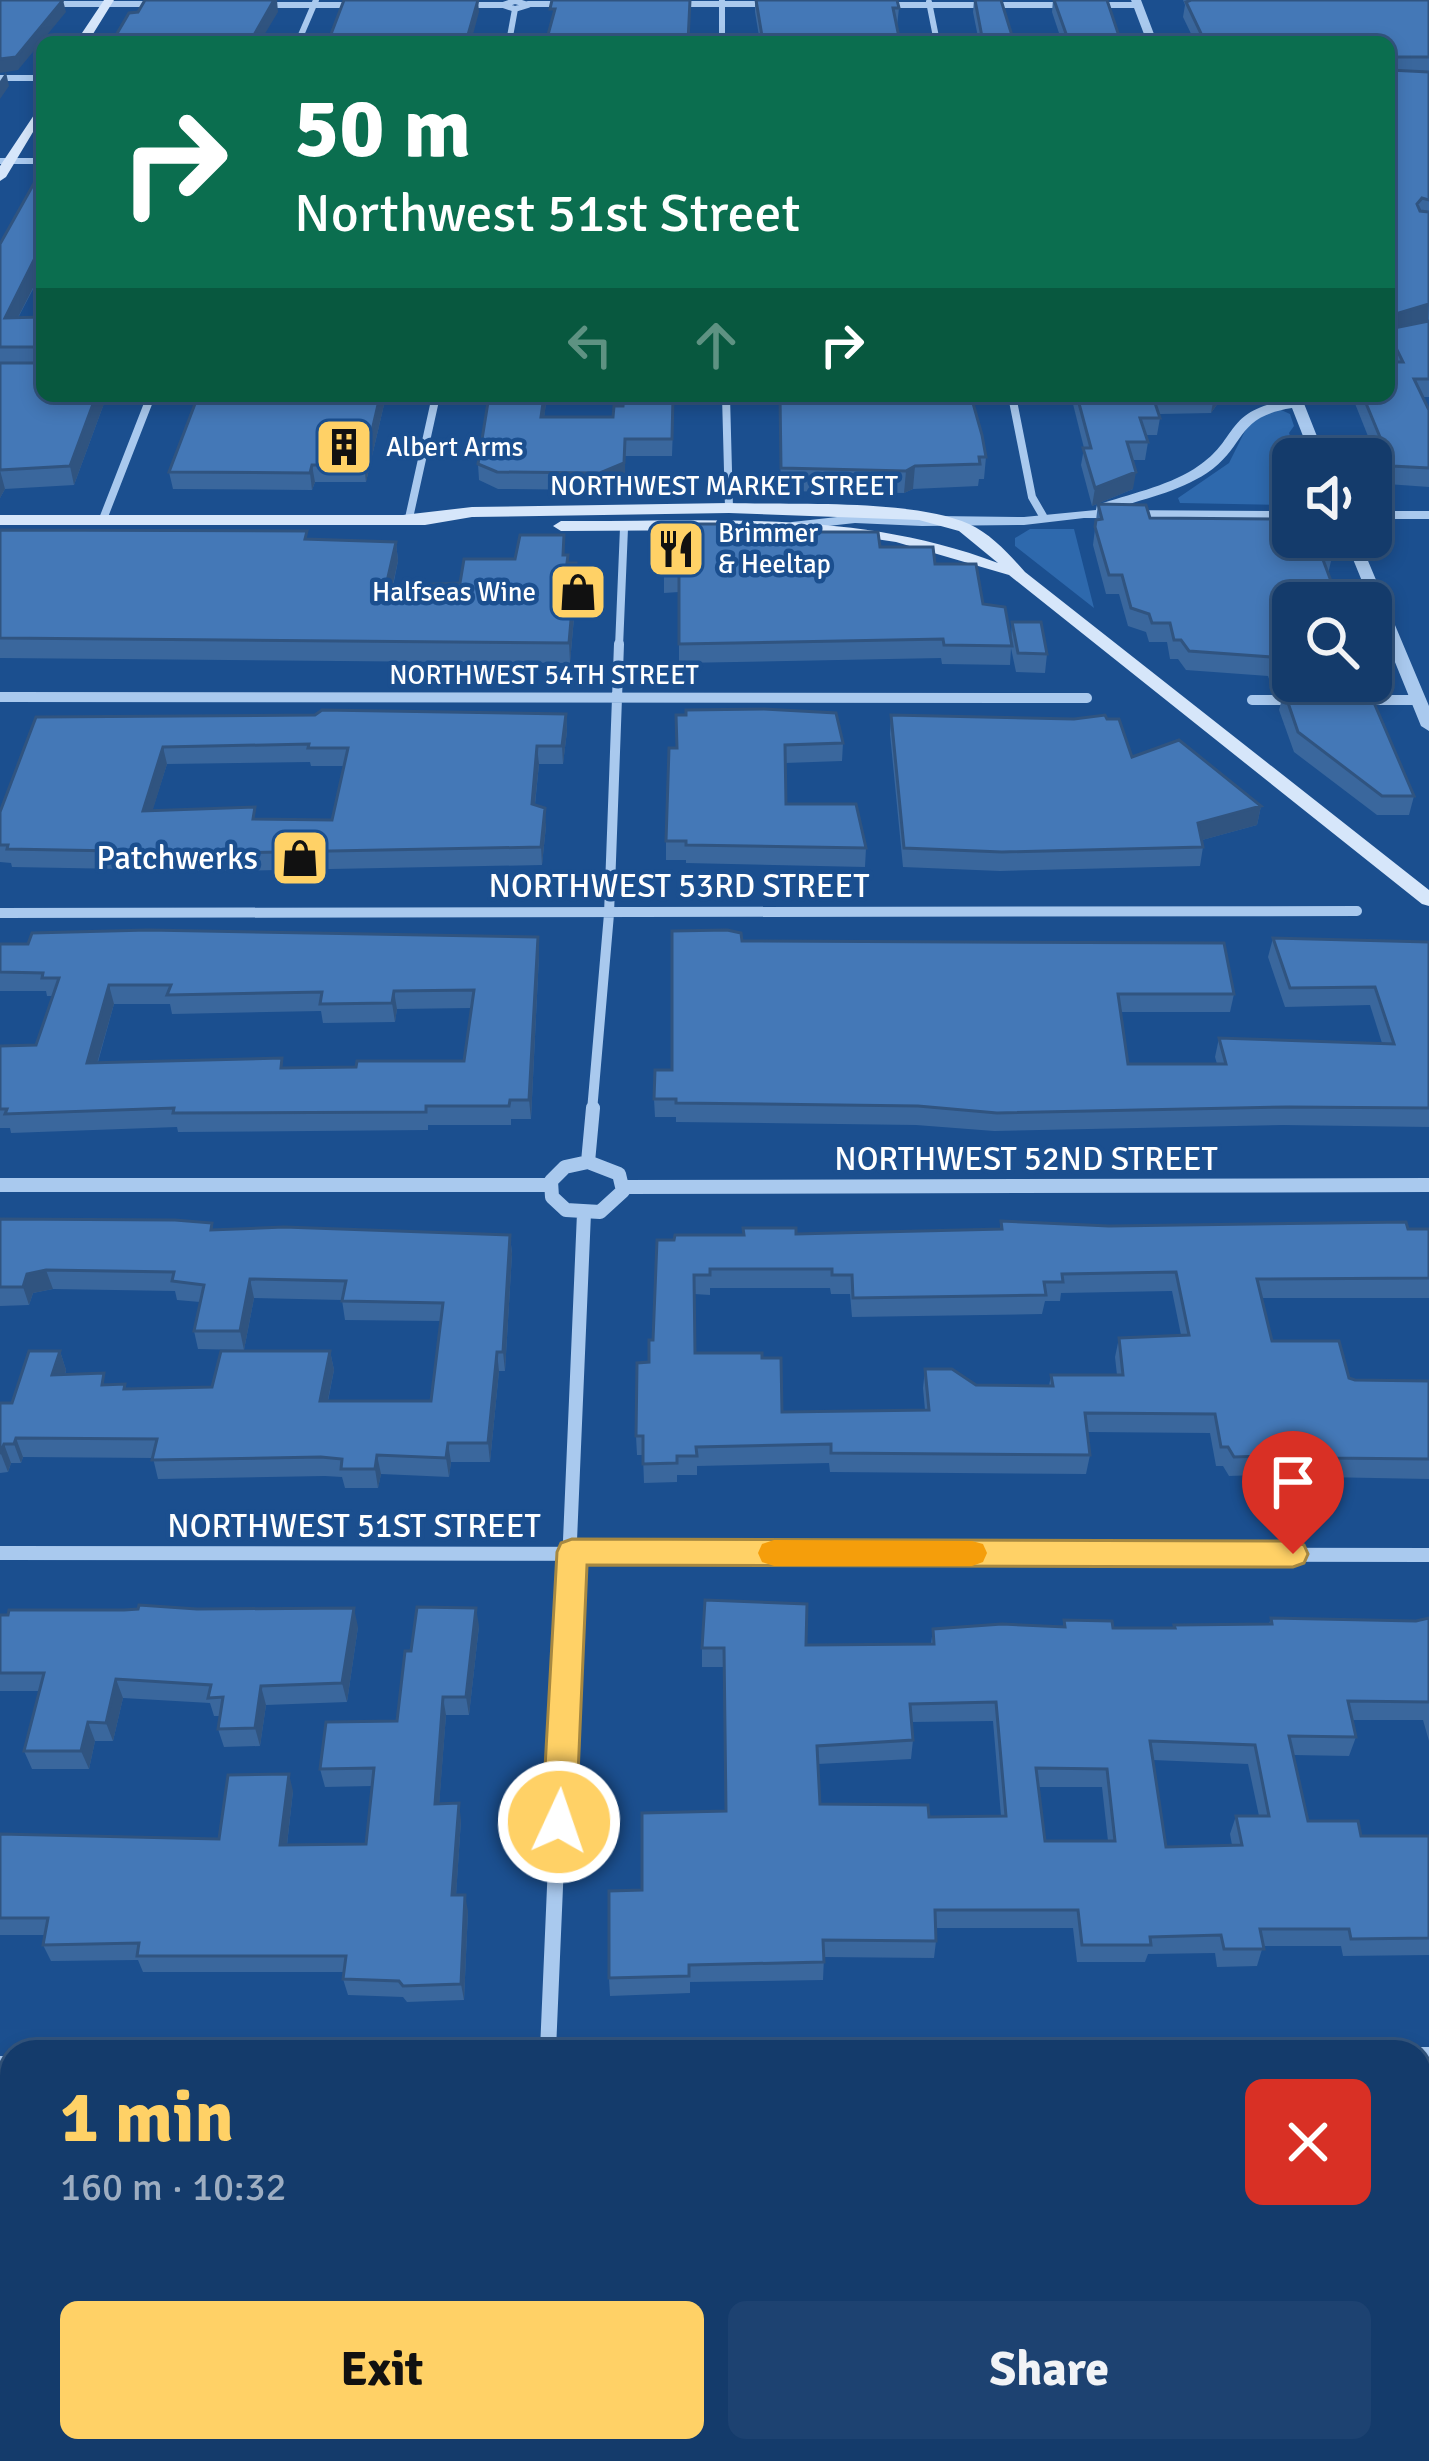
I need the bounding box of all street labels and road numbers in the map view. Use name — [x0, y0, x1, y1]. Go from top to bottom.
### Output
street label: NORTHWEST MARKET STREET — [550, 470, 899, 503]
street label: NORTHWEST 54TH STREET — [389, 659, 699, 692]
street label: NORTHWEST 53RD STREET — [489, 866, 869, 907]
street label: NORTHWEST 52ND STREET — [834, 1139, 1218, 1180]
street label: NORTHWEST 51ST STREET — [167, 1506, 541, 1547]

